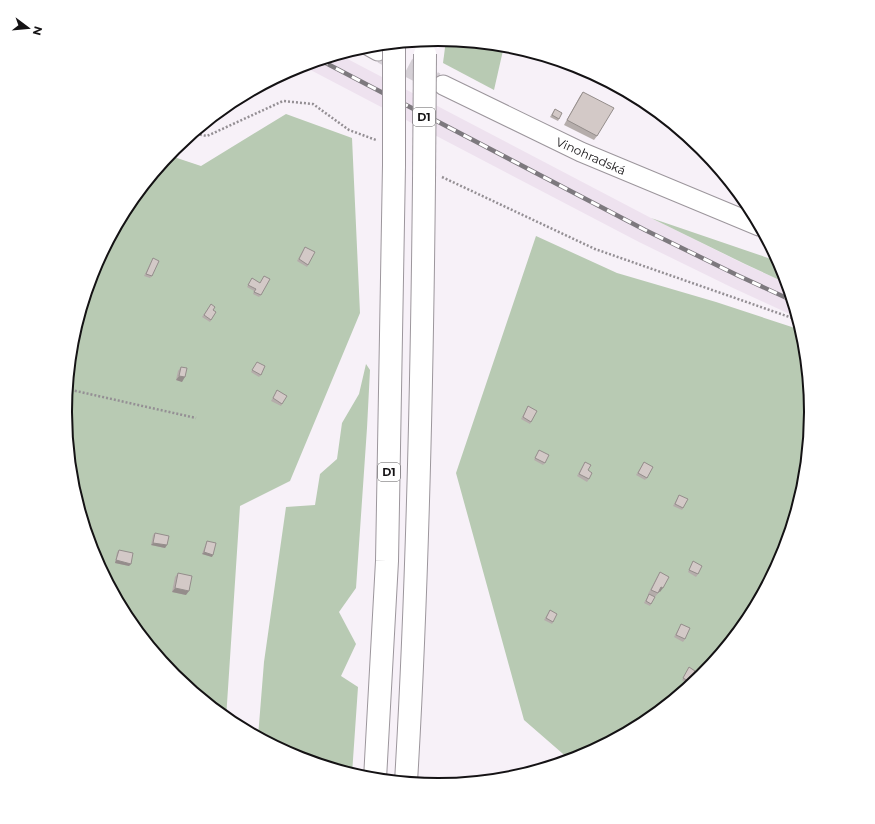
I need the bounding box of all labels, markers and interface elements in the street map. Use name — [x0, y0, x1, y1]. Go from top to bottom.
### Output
north arrow — [8, 8, 48, 48]
text: N — [30, 25, 46, 37]
road number: D1 — [413, 108, 435, 126]
street label: Vinohradská — [554, 134, 628, 178]
road number: D1 — [378, 463, 400, 481]

